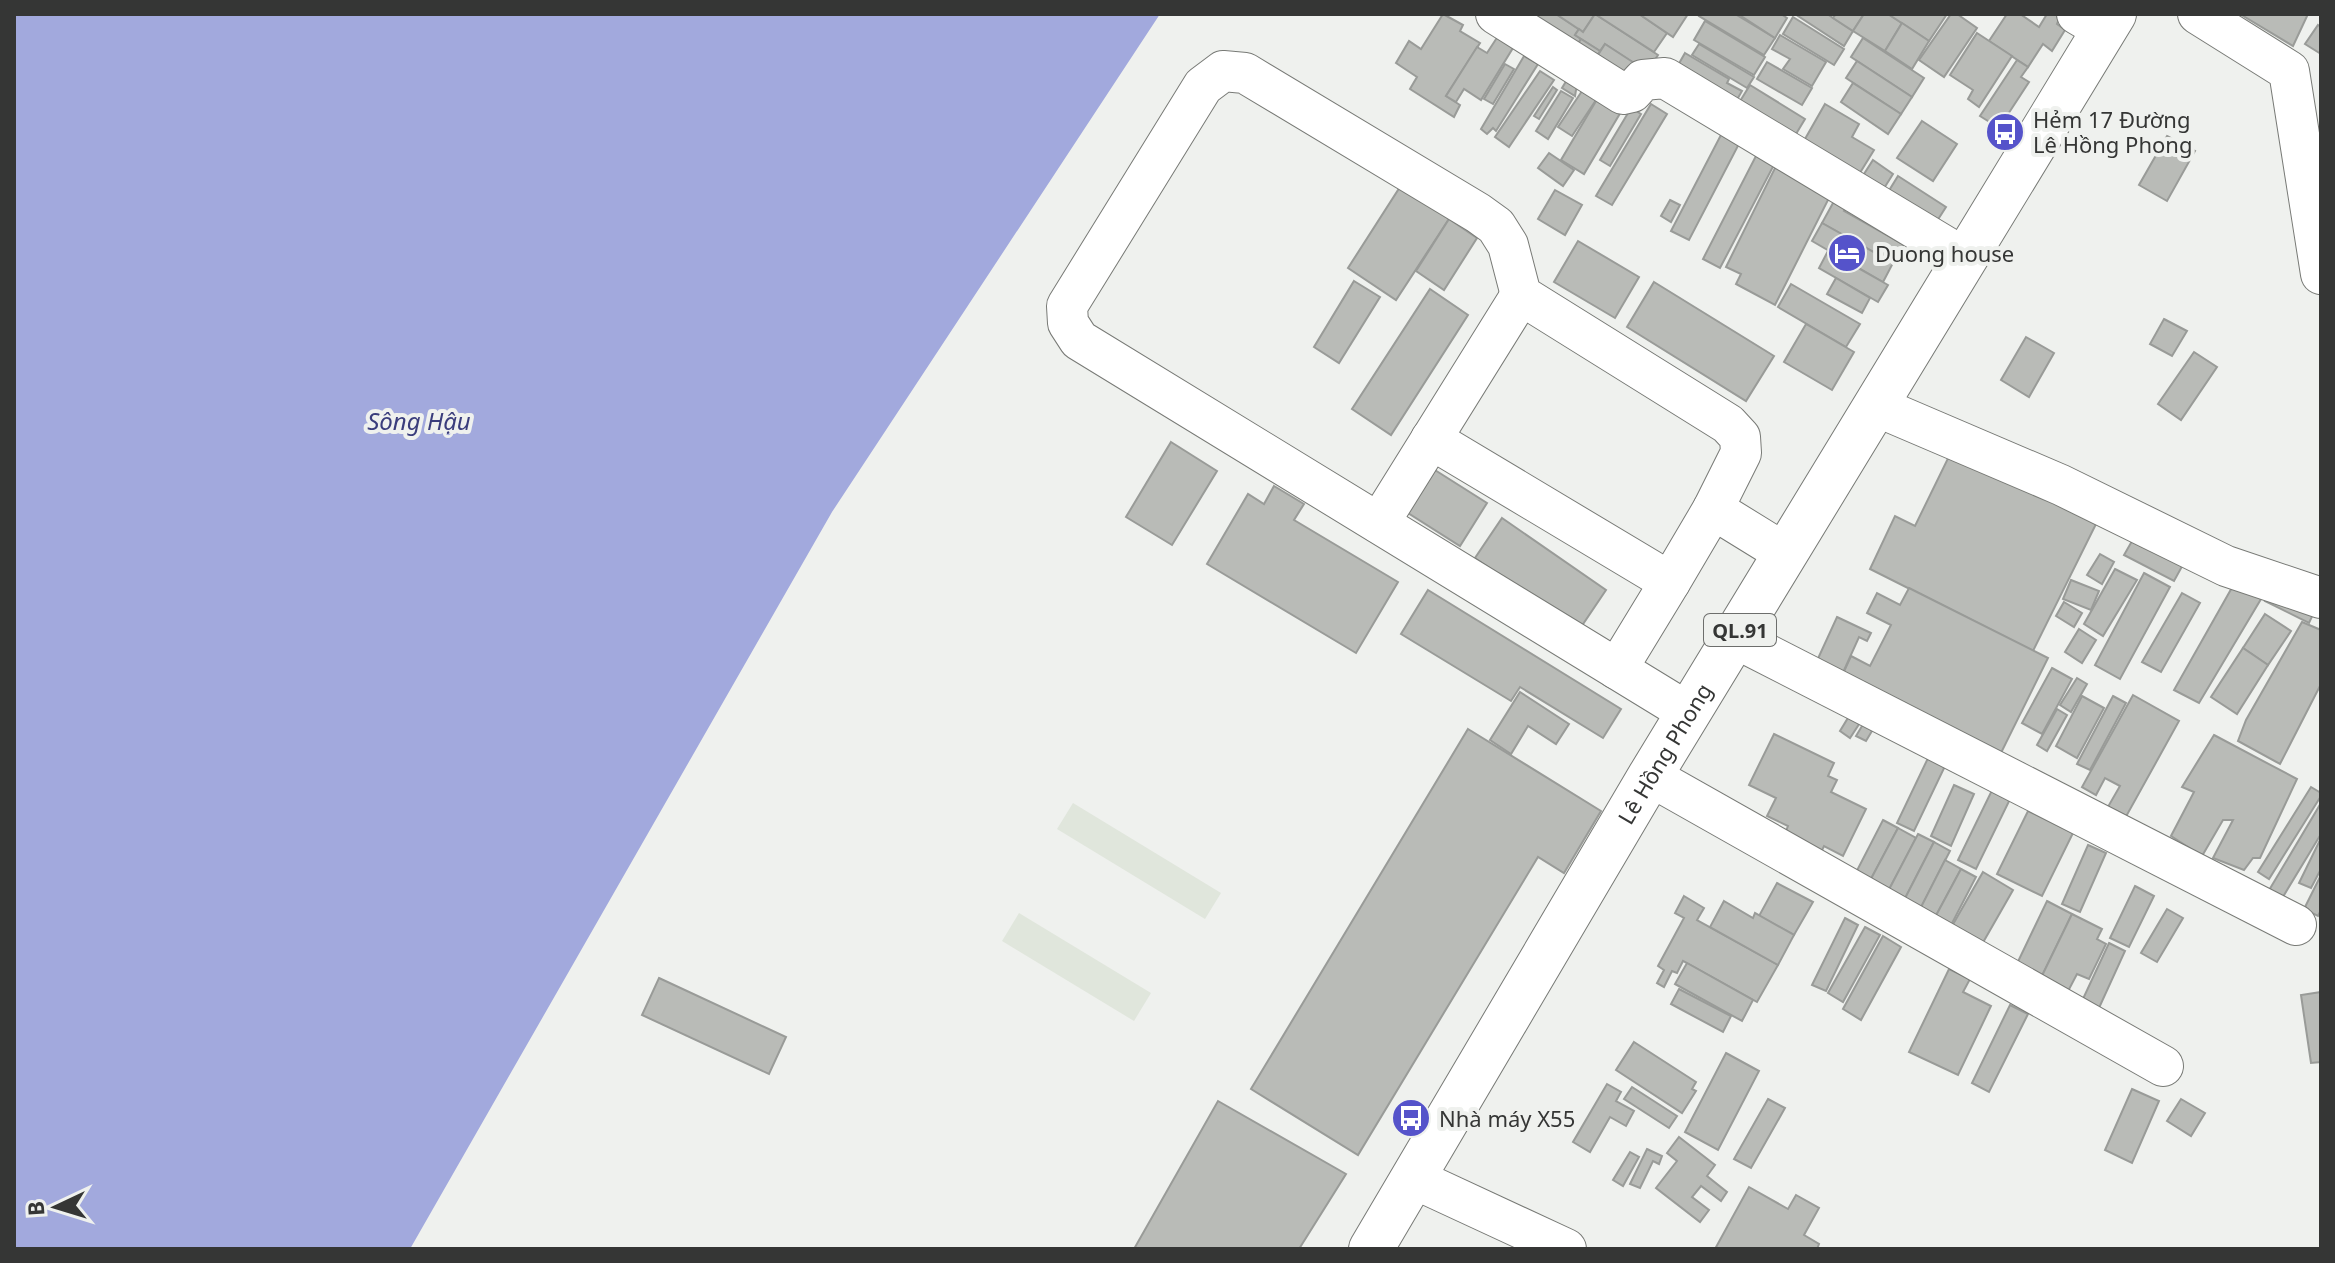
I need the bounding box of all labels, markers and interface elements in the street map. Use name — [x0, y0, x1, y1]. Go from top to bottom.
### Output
place label: Hẻm 17 Đường Lê Hồng Phong — [2033, 104, 2192, 159]
bus stop icon: Hẻm 17 Đường Lê Hồng Phong — [1984, 111, 2026, 153]
hotel icon: Duong house — [1826, 232, 1868, 274]
place label: Duong house — [1875, 238, 2014, 268]
water label: Sông Hậu — [367, 404, 471, 437]
road number: QL.91 — [1704, 614, 1776, 646]
street label: Lê Hồng Phong — [1610, 677, 1718, 829]
bus stop icon: Nhà máy X55 — [1390, 1097, 1432, 1139]
place label: Nhà máy X55 — [1439, 1103, 1575, 1133]
north arrow — [16, 1167, 96, 1247]
text: B — [20, 1200, 51, 1217]

